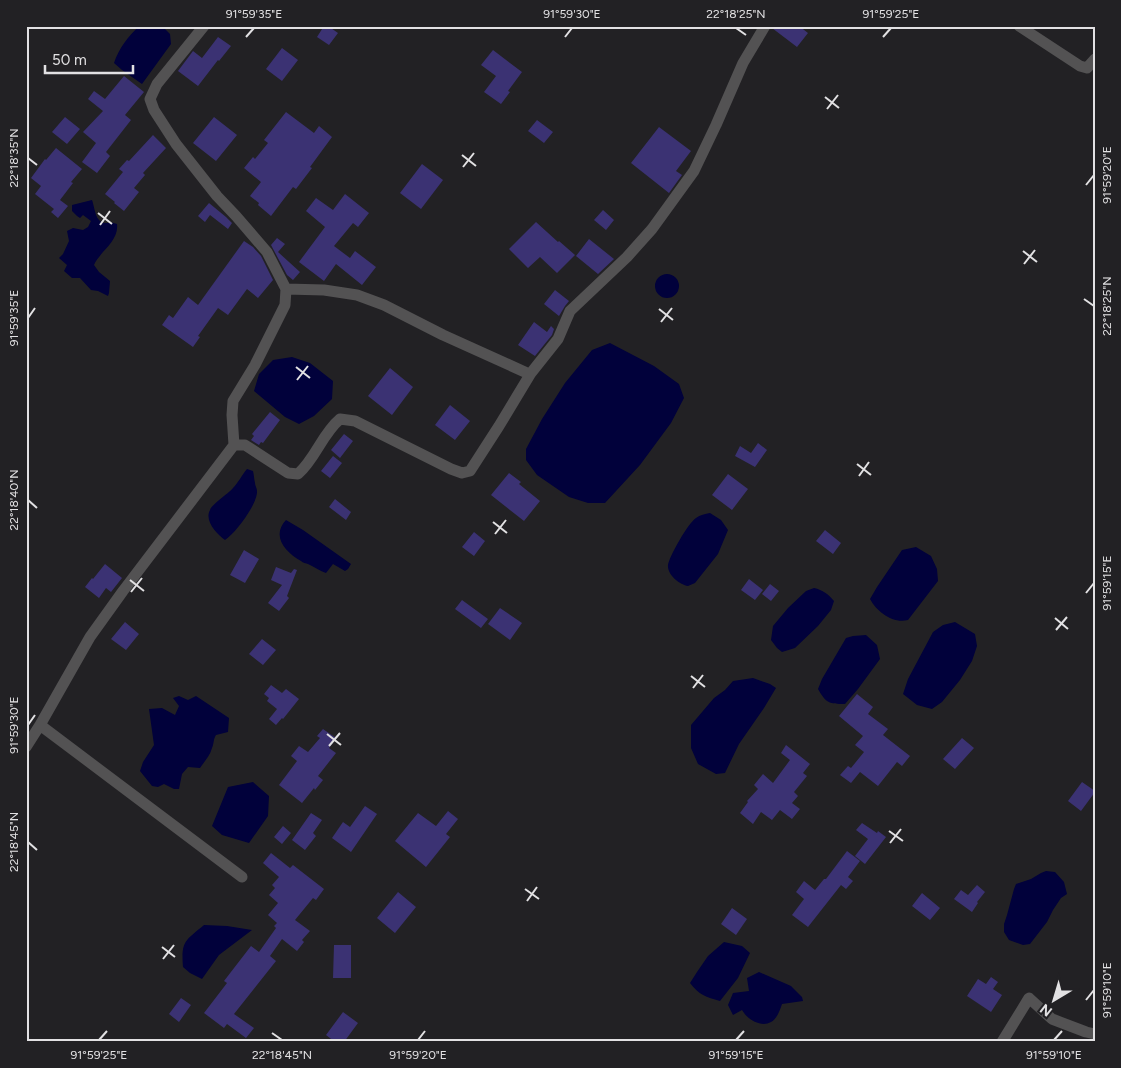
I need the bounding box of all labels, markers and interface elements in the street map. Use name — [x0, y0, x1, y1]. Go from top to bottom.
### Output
text: 91°59'35"E — [226, 7, 282, 21]
text: 91°59'30"E — [543, 7, 601, 21]
text: 22°18'25"N — [706, 7, 766, 21]
text: 91°59'25"E — [863, 7, 919, 21]
scale bar — [45, 42, 132, 74]
text: 50 m — [52, 51, 87, 69]
text: 22°18'35"N — [7, 128, 21, 188]
text: 91°59'20"E — [1100, 146, 1114, 204]
text: 22°18'25"N — [1100, 276, 1114, 336]
text: 91°59'35"E — [7, 290, 21, 346]
text: 22°18'40"N — [7, 470, 21, 530]
text: 91°59'15"E — [1100, 555, 1114, 611]
text: 91°59'30"E — [7, 696, 21, 754]
text: 22°18'45"N — [7, 812, 21, 872]
text: 91°59'10"E — [1100, 962, 1114, 1018]
north arrow — [1028, 976, 1078, 1026]
text: N — [1037, 1000, 1056, 1020]
text: 91°59'25"E — [71, 1048, 127, 1062]
text: 22°18'45"N — [252, 1048, 312, 1062]
text: 91°59'20"E — [389, 1048, 447, 1062]
text: 91°59'15"E — [708, 1048, 764, 1062]
text: 91°59'10"E — [1026, 1048, 1082, 1062]

